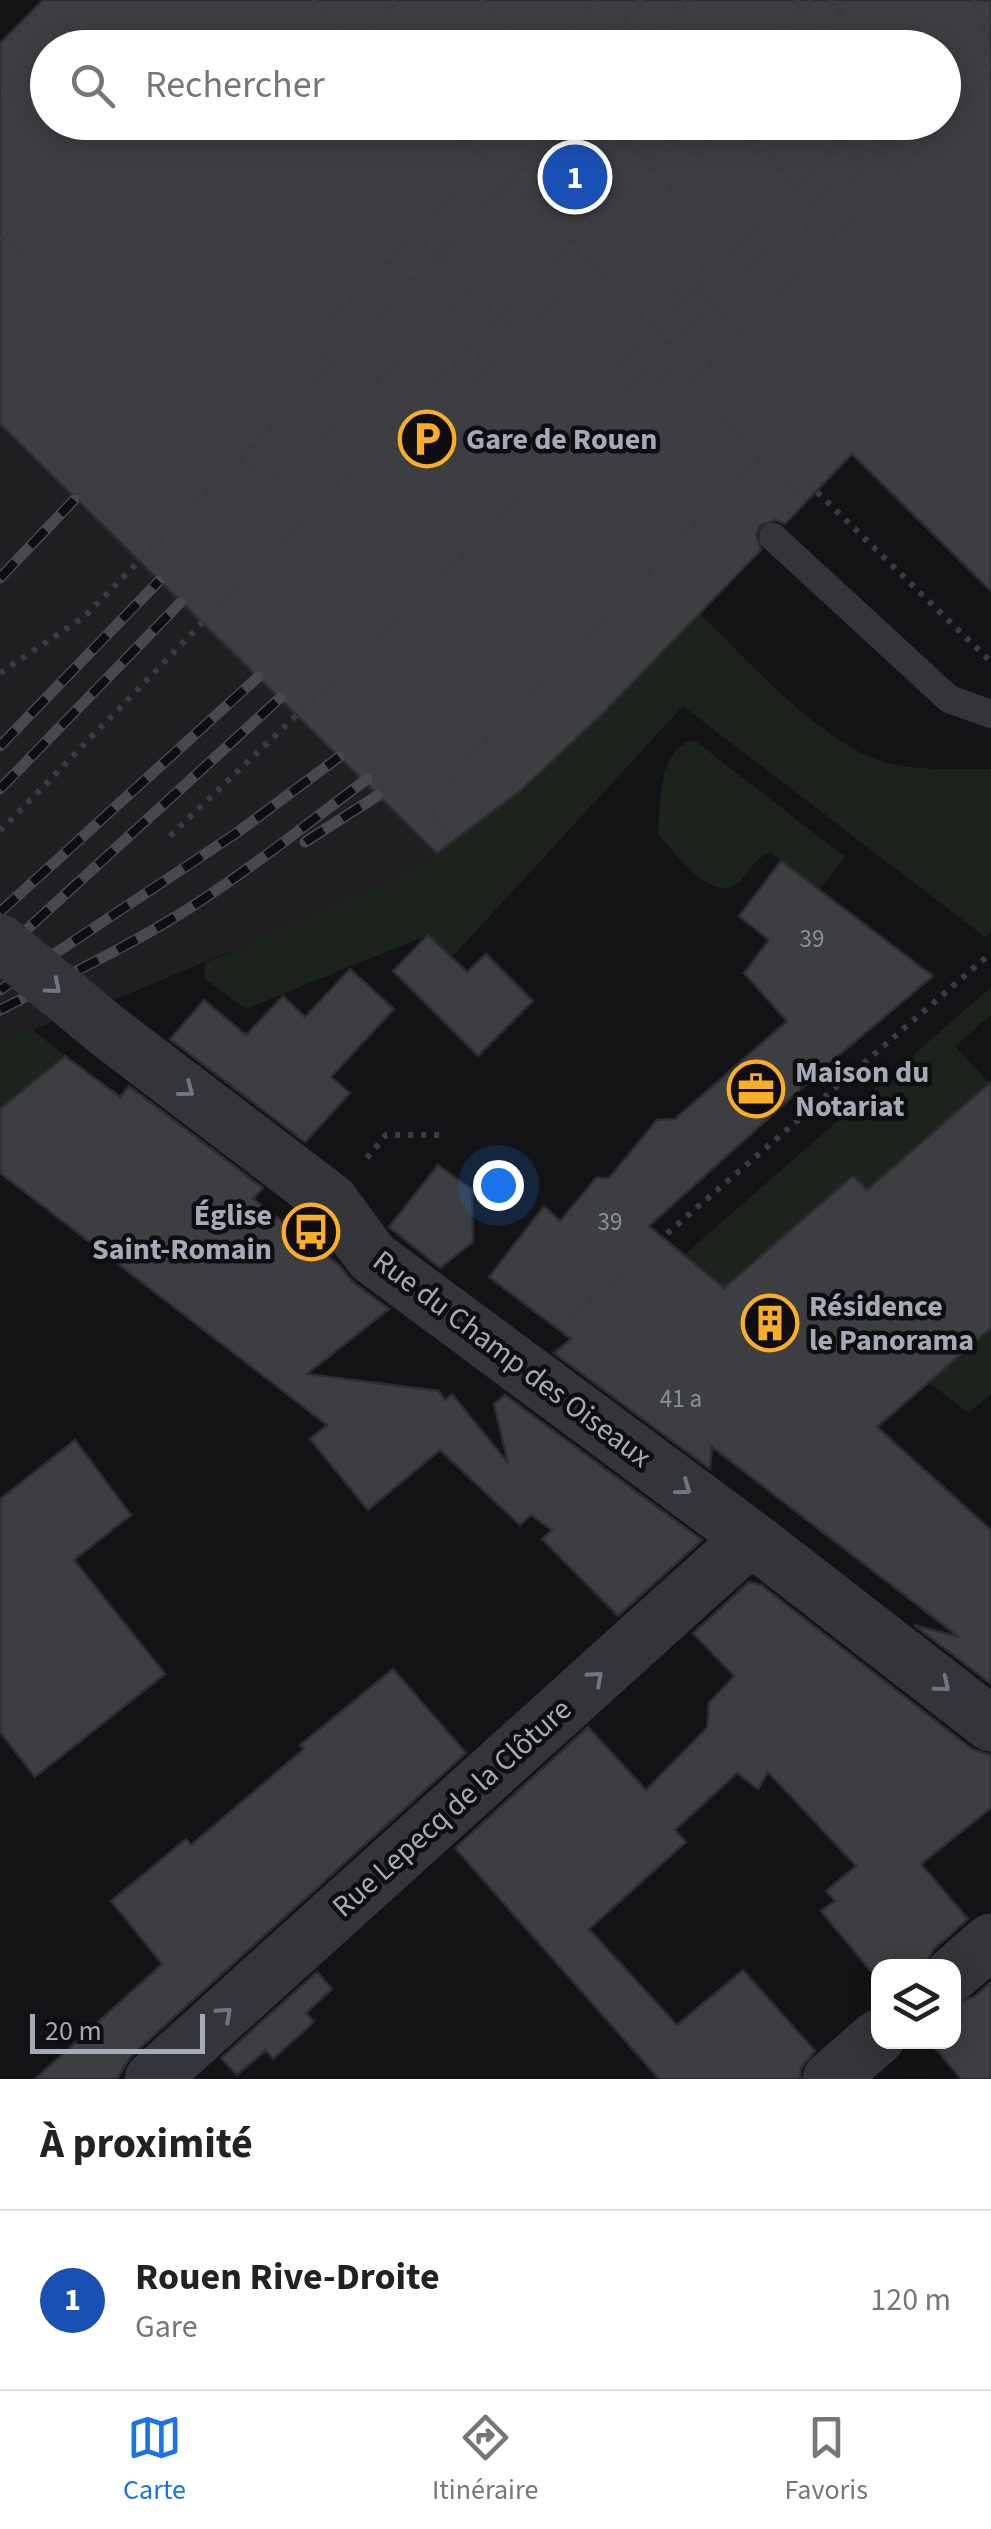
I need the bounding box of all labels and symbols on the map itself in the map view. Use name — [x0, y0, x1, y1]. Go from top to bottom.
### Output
pin: 1 — [542, 140, 608, 214]
parking icon: Gare de Rouen — [397, 409, 457, 469]
place label: Gare de Rouen — [466, 418, 657, 461]
house number: 39 — [800, 921, 824, 957]
one-way arrow — [43, 975, 61, 993]
place label: Maison du Notariat — [795, 1051, 929, 1128]
office icon: Maison du Notariat — [726, 1059, 786, 1119]
one-way arrow — [176, 1078, 194, 1096]
your location — [473, 1160, 524, 1211]
place label: Église Saint-Romain — [92, 1194, 272, 1271]
bus stop icon: Église Saint-Romain — [281, 1202, 341, 1262]
house number: 39 — [598, 1204, 622, 1240]
street label: Rue du Champ des Oiseaux — [364, 1240, 660, 1478]
place label: Résidence le Panorama — [809, 1285, 974, 1362]
building icon: Résidence le Panorama — [740, 1293, 800, 1353]
house number: 41 a — [660, 1381, 702, 1417]
one-way arrow — [673, 1477, 691, 1494]
one-way arrow — [584, 1672, 603, 1690]
one-way arrow — [931, 1673, 949, 1691]
street label: Rue Lepecq de la Clôture — [323, 1689, 581, 1927]
one-way arrow — [213, 2007, 232, 2025]
scale bar — [30, 2009, 205, 2054]

